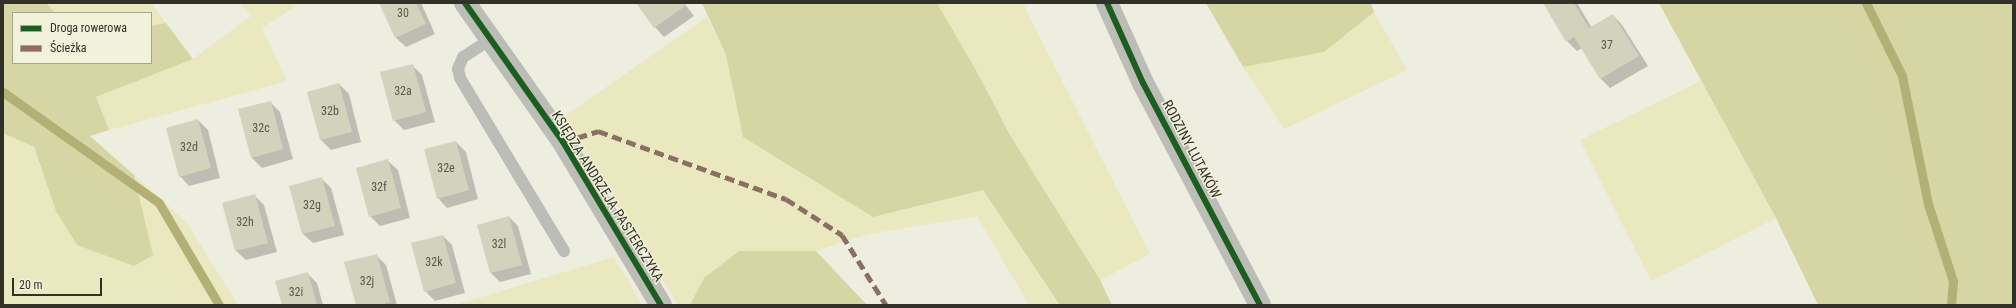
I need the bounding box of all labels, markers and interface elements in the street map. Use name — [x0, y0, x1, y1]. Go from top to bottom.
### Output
house number: 30 — [397, 7, 409, 21]
legend — [12, 12, 152, 64]
text: Droga rowerowa — [50, 21, 127, 35]
house number: 37 — [1601, 39, 1613, 53]
text: Ścieżka — [50, 41, 87, 55]
house number: 32a — [394, 85, 412, 99]
street label: RODZINY LUTAKÓW — [1159, 97, 1225, 201]
house number: 32b — [321, 105, 339, 119]
street label: KSIĘDZA ANDRZEJA PASTERCZYKA — [548, 107, 668, 285]
house number: 32c — [252, 122, 270, 136]
house number: 32d — [180, 141, 198, 155]
house number: 32e — [437, 162, 455, 176]
house number: 32f — [371, 181, 387, 195]
house number: 32g — [303, 199, 321, 213]
house number: 32h — [236, 216, 254, 230]
house number: 32l — [492, 238, 506, 252]
house number: 32k — [425, 256, 443, 270]
scale bar — [14, 270, 104, 296]
house number: 32j — [360, 275, 374, 289]
text: 20 m — [19, 278, 43, 292]
house number: 32i — [289, 286, 303, 300]

